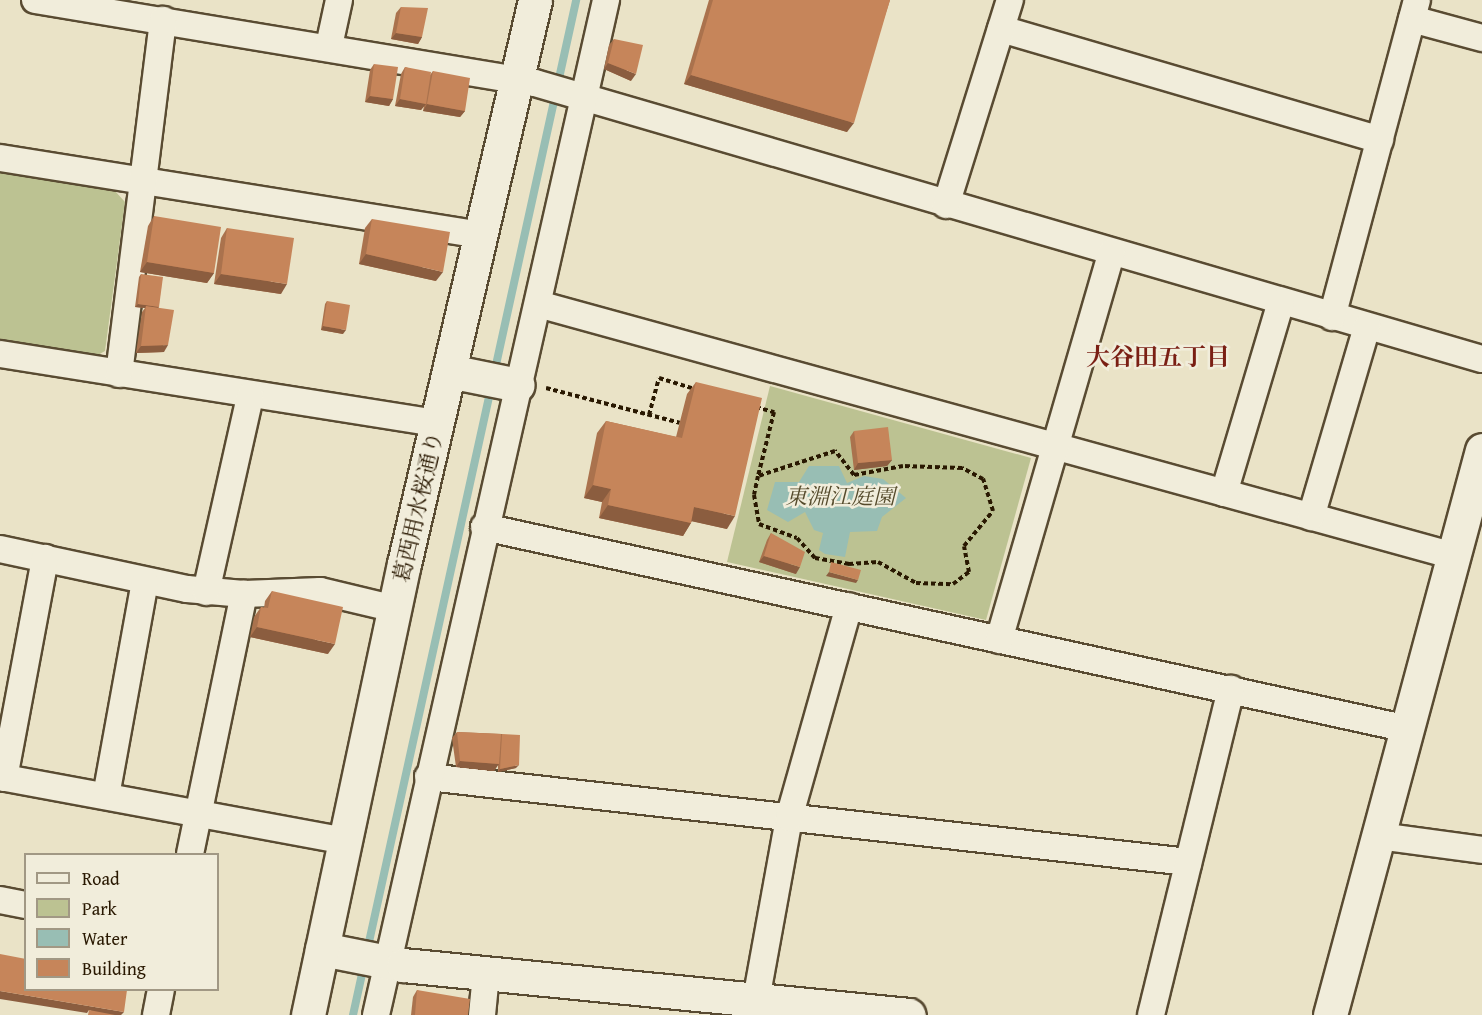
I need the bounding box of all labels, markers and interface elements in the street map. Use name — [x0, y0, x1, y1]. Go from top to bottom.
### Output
district label: 大谷田五丁目 — [1086, 343, 1230, 371]
street label: 葛西用水桜通り — [388, 429, 448, 585]
park label: 東淵江庭園 — [785, 484, 895, 510]
legend — [24, 853, 219, 991]
text: Road — [82, 865, 120, 892]
text: Park — [82, 895, 117, 922]
text: Water — [82, 925, 127, 952]
text: Building — [82, 955, 146, 982]

